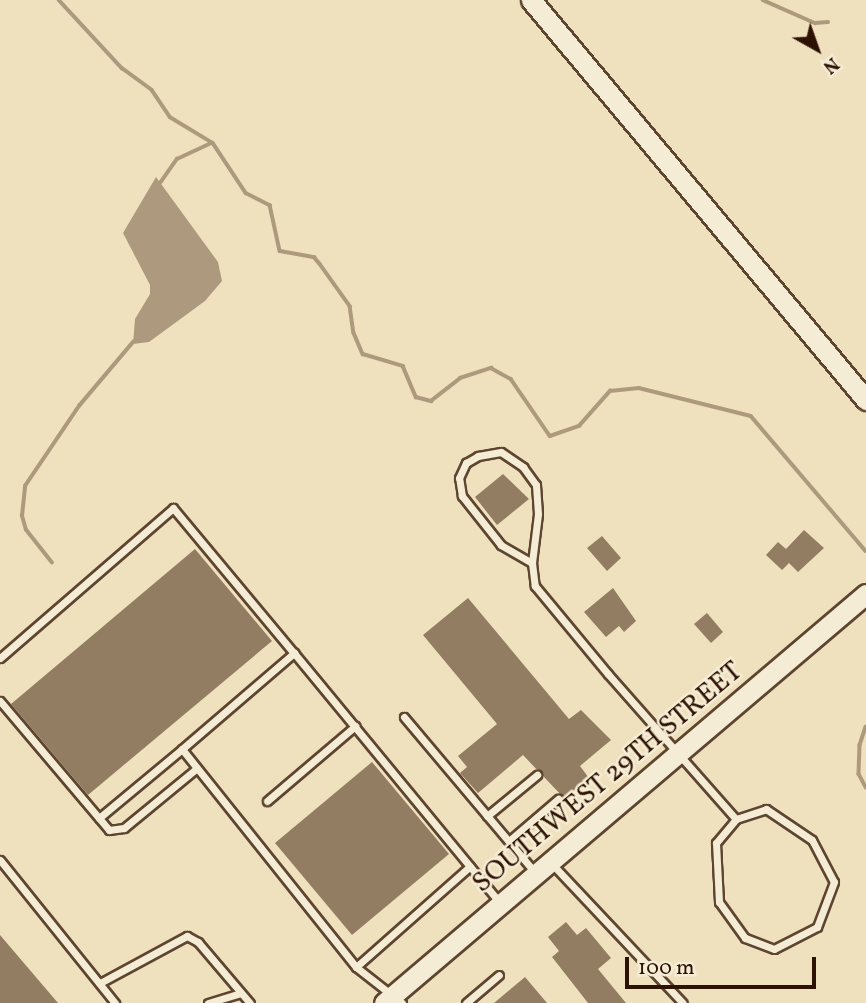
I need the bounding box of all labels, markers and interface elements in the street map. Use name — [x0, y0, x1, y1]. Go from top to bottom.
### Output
north arrow — [782, 14, 852, 84]
text: N — [817, 51, 844, 79]
street label: SOUTHWEST 29TH STREET — [466, 655, 750, 901]
scale bar — [628, 944, 819, 988]
text: 100 m — [638, 954, 695, 983]

